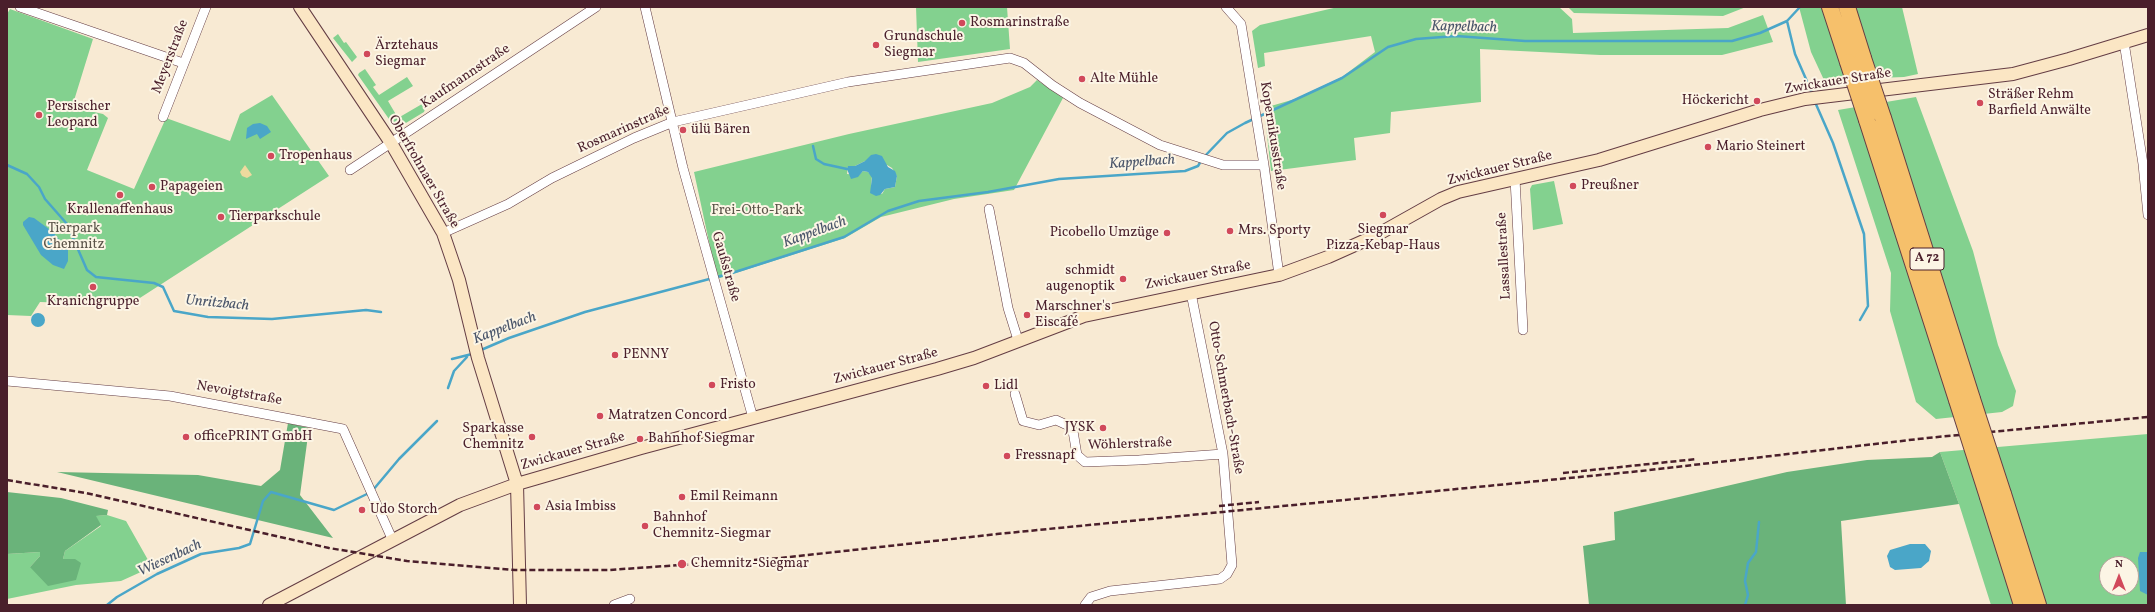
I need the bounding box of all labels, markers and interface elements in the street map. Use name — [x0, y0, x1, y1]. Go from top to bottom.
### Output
place label: Rosmarinstraße — [970, 15, 1069, 31]
street label: Meyerstraße — [149, 18, 193, 96]
marker: Rosmarinstraße — [957, 18, 967, 28]
water label: Kappelbach — [1431, 18, 1497, 38]
place label: Grundschule Siegmar — [884, 29, 963, 62]
place label: Ärztehaus Siegmar — [375, 38, 438, 70]
marker: Grundschule Siegmar — [871, 40, 881, 50]
street label: Kaufmannstraße — [418, 41, 514, 113]
marker: Ärztehaus Siegmar — [362, 49, 372, 59]
street label: Zwickauer Straße — [1784, 65, 1892, 99]
place label: Alte Mühle — [1090, 71, 1158, 87]
marker: Alte Mühle — [1077, 74, 1087, 84]
street label: Kopernikusstraße — [1255, 80, 1289, 192]
place label: Sträßer Rehm Barfield Anwälte — [1988, 87, 2091, 120]
place label: Höckericht — [1682, 93, 1749, 109]
marker: Höckericht — [1752, 96, 1762, 106]
marker: Sträßer Rehm Barfield Anwälte — [1975, 98, 1985, 108]
place label: Persischer Leopard — [47, 99, 110, 132]
street label: Rosmarinstraße — [575, 102, 673, 158]
marker: Persischer Leopard — [34, 110, 44, 120]
street label: Oberfrohnaer Straße — [384, 112, 462, 232]
place label: ülü Bären — [691, 122, 750, 138]
marker: ülü Bären — [678, 125, 688, 135]
place label: Mario Steinert — [1716, 139, 1805, 155]
marker: Mario Steinert — [1703, 142, 1713, 152]
place label: Tropenhaus — [279, 148, 352, 164]
street label: Zwickauer Straße — [1446, 148, 1554, 190]
marker: Tropenhaus — [266, 151, 276, 161]
water label: Kappelbach — [1108, 152, 1176, 174]
place label: Preußner — [1581, 178, 1639, 194]
place label: Papageien — [160, 179, 223, 195]
marker: Preußner — [1568, 181, 1578, 191]
marker: Papageien — [147, 182, 157, 192]
marker: Krallenaffenhaus — [115, 190, 125, 200]
place label: Krallenaffenhaus — [67, 202, 173, 218]
park label: Frei-Otto-Park — [711, 203, 803, 219]
place label: Tierparkschule — [229, 209, 321, 225]
marker: Siegmar Pizza-Kebap-Haus — [1378, 210, 1388, 220]
marker: Tierparkschule — [216, 212, 226, 222]
street label: Lassallestraße — [1494, 212, 1516, 300]
water label: Kappelbach — [781, 213, 849, 253]
park label: Tierpark Chemnitz — [43, 221, 105, 254]
place label: Siegmar Pizza-Kebap-Haus — [1326, 222, 1440, 254]
place label: Mrs. Sporty — [1238, 223, 1311, 239]
place label: Picobello Umzüge — [1050, 225, 1159, 241]
marker: Mrs. Sporty — [1225, 226, 1235, 236]
marker: Picobello Umzüge — [1162, 228, 1172, 238]
street label: Gaußstraße — [707, 230, 743, 304]
road number: A 72 — [1910, 248, 1944, 270]
street label: Zwickauer Straße — [1144, 258, 1252, 294]
place label: schmidt augenoptik — [1046, 263, 1115, 296]
marker: schmidt augenoptik — [1118, 274, 1128, 284]
marker: Kranichgruppe — [88, 282, 98, 292]
water label: Unritzbach — [184, 292, 250, 316]
place label: Kranichgruppe — [47, 294, 139, 310]
place label: Marschner's Eiscafé — [1035, 299, 1111, 332]
water label: Kappelbach — [471, 309, 539, 349]
marker: Marschner's Eiscafé — [1022, 310, 1032, 320]
street label: Otto-Schmerbach-Straße — [1203, 320, 1247, 476]
street label: Zwickauer Straße — [832, 345, 940, 389]
place label: PENNY — [623, 347, 669, 363]
marker: PENNY — [610, 350, 620, 360]
place label: Fristo — [720, 377, 756, 393]
street label: Nevoigtstraße — [195, 378, 283, 410]
place label: Lidl — [994, 378, 1018, 394]
marker: Fristo — [707, 380, 717, 390]
marker: Lidl — [981, 381, 991, 391]
place label: Matratzen Concord — [608, 408, 727, 424]
marker: Matratzen Concord — [595, 411, 605, 421]
place label: JYSK — [1065, 420, 1095, 436]
place label: Sparkasse Chemnitz — [462, 421, 524, 454]
marker: JYSK — [1098, 423, 1108, 433]
place label: officePRINT GmbH — [194, 429, 313, 445]
street label: Zwickauer Straße — [519, 429, 627, 475]
place label: Bahnhof Siegmar — [648, 431, 755, 447]
marker: officePRINT GmbH — [181, 432, 191, 442]
marker: Sparkasse Chemnitz — [527, 432, 537, 442]
marker: Bahnhof Siegmar — [635, 434, 645, 444]
street label: Wöhlerstraße — [1088, 435, 1172, 455]
place label: Fressnapf — [1015, 448, 1075, 464]
marker: Fressnapf — [1002, 451, 1012, 461]
place label: Emil Reimann — [690, 489, 778, 505]
marker: Emil Reimann — [677, 492, 687, 502]
place label: Asia Imbiss — [545, 499, 616, 515]
place label: Udo Storch — [370, 502, 438, 518]
marker: Asia Imbiss — [532, 502, 542, 512]
marker: Udo Storch — [357, 505, 367, 515]
place label: Bahnhof Chemnitz-Siegmar — [653, 510, 771, 542]
marker: Bahnhof Chemnitz-Siegmar — [640, 521, 650, 531]
water label: Wiesenbach — [135, 536, 205, 582]
place label: Chemnitz-Siegmar — [691, 556, 809, 572]
north arrow — [2099, 556, 2139, 596]
text: N — [2115, 557, 2123, 572]
marker: Chemnitz-Siegmar — [676, 558, 688, 570]

